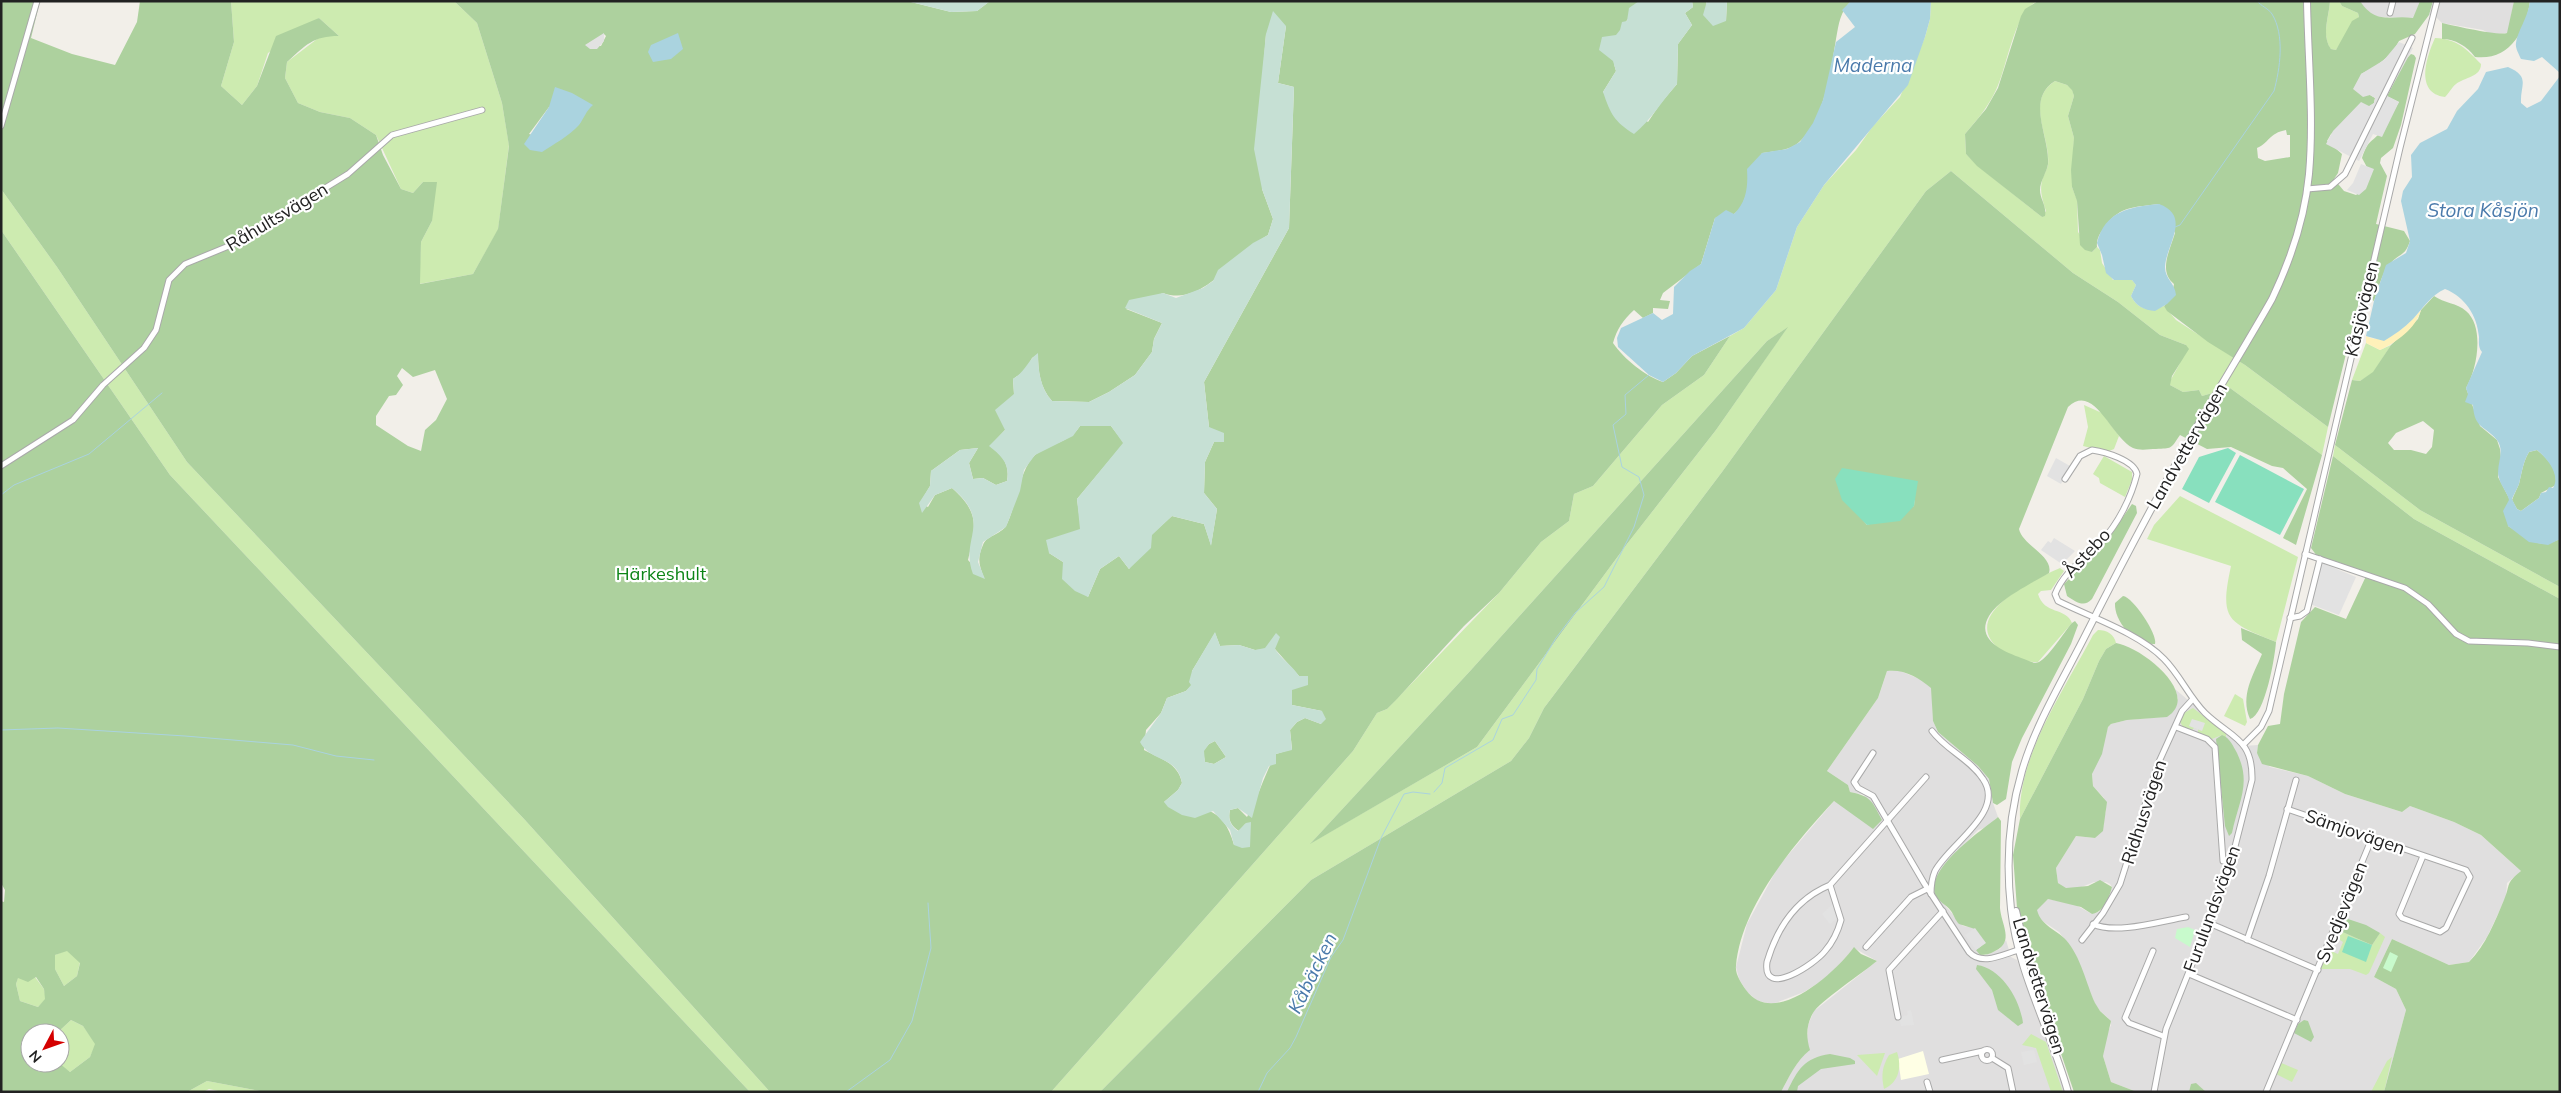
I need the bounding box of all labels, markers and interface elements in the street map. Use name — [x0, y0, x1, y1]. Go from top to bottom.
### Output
water label: Maderna — [1834, 53, 1912, 77]
street label: Råhultsvägen — [221, 177, 332, 256]
water label: Stora Kåsjön — [2427, 198, 2539, 222]
street label: Kåsjövägen — [2339, 259, 2384, 359]
street label: Landvettervägen — [2141, 379, 2232, 513]
street label: Åstebo — [2058, 523, 2115, 582]
park label: Härkeshult — [616, 562, 706, 585]
street label: Ridhusvägen — [2116, 757, 2171, 867]
street label: Sämjovägen — [2302, 804, 2408, 859]
street label: Furulundsvägen — [2178, 842, 2245, 976]
street label: Svedjevägen — [2311, 858, 2372, 966]
street label: Landvettervägen — [2008, 915, 2071, 1057]
water label: Kåbäcken — [1282, 929, 1342, 1017]
north arrow — [20, 1023, 70, 1073]
text: N — [25, 1047, 45, 1066]

